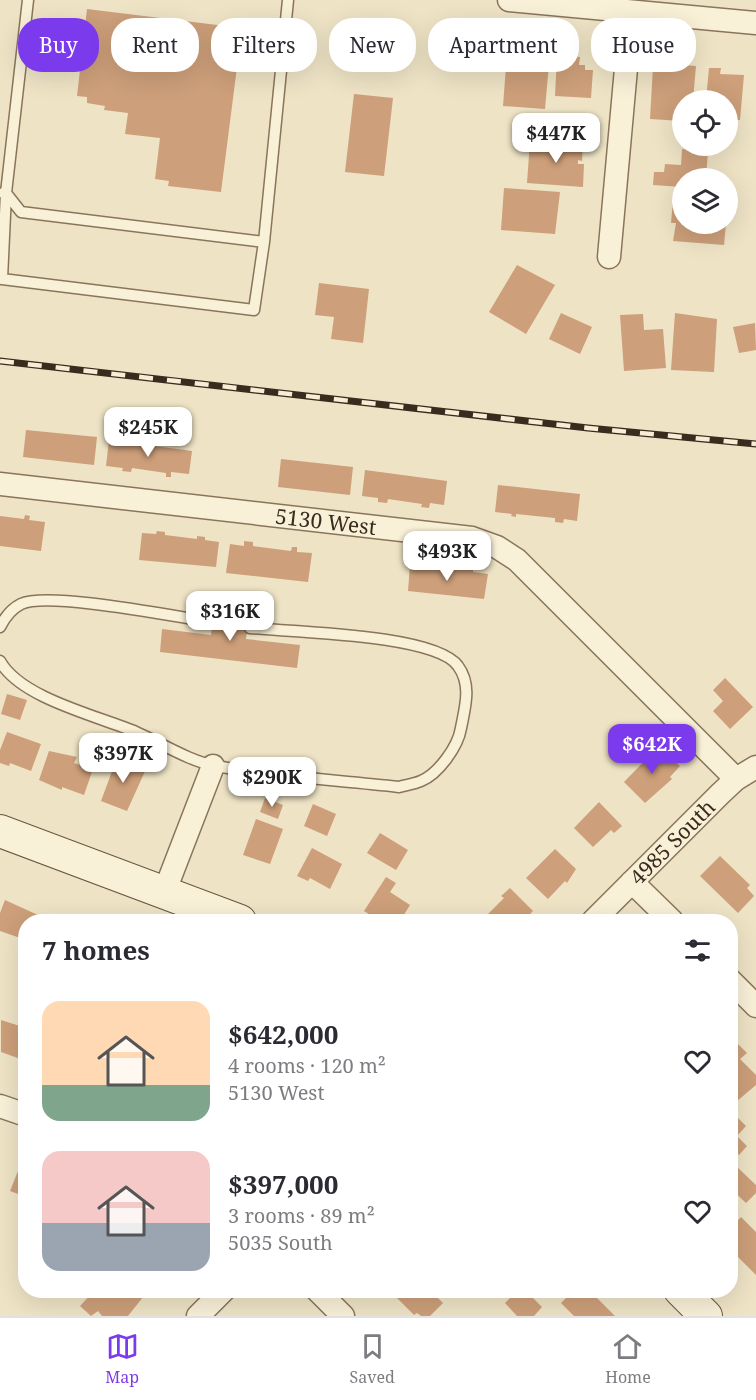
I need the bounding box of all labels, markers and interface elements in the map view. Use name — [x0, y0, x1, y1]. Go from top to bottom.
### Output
chip: Buy — [18, 18, 99, 72]
chip: Rent — [111, 18, 199, 72]
chip: Filters — [211, 18, 317, 72]
chip: New — [329, 18, 416, 72]
chip: Apartment — [428, 18, 579, 72]
chip: House — [591, 18, 696, 72]
map controls — [672, 90, 738, 234]
button: locate — [672, 90, 738, 156]
pin: $447K — [514, 113, 598, 164]
text: $447K — [526, 119, 586, 146]
button: layers — [672, 168, 738, 234]
pin: $245K — [106, 407, 190, 458]
text: $245K — [118, 413, 178, 440]
street label: 5130 West — [274, 502, 378, 541]
pin: $493K — [405, 531, 489, 582]
text: $493K — [417, 537, 477, 564]
pin: $316K — [188, 591, 272, 642]
text: $316K — [200, 597, 260, 624]
pin: $642K — [610, 724, 694, 775]
text: $642K — [622, 730, 682, 757]
pin: $397K — [81, 733, 165, 784]
text: $397K — [93, 739, 153, 766]
pin: $290K — [230, 757, 314, 808]
text: $290K — [242, 763, 302, 790]
street label: 4985 South — [623, 793, 721, 891]
text: 7 homes — [42, 932, 150, 968]
icon: filters — [681, 934, 714, 967]
text: $642,000 — [228, 1016, 338, 1052]
icon: home — [90, 1025, 162, 1097]
icon: heart — [681, 1045, 714, 1078]
text: 4 rooms · 120 m² — [228, 1052, 386, 1079]
text: 5130 West — [228, 1079, 324, 1106]
text: $397,000 — [228, 1166, 338, 1202]
icon: home — [90, 1175, 162, 1247]
icon: heart — [681, 1195, 714, 1228]
text: 3 rooms · 89 m² — [228, 1202, 375, 1229]
text: 5035 South — [228, 1229, 333, 1256]
tab: Map — [105, 1330, 139, 1388]
tab: Saved — [349, 1330, 395, 1388]
tab: Home — [605, 1330, 651, 1388]

